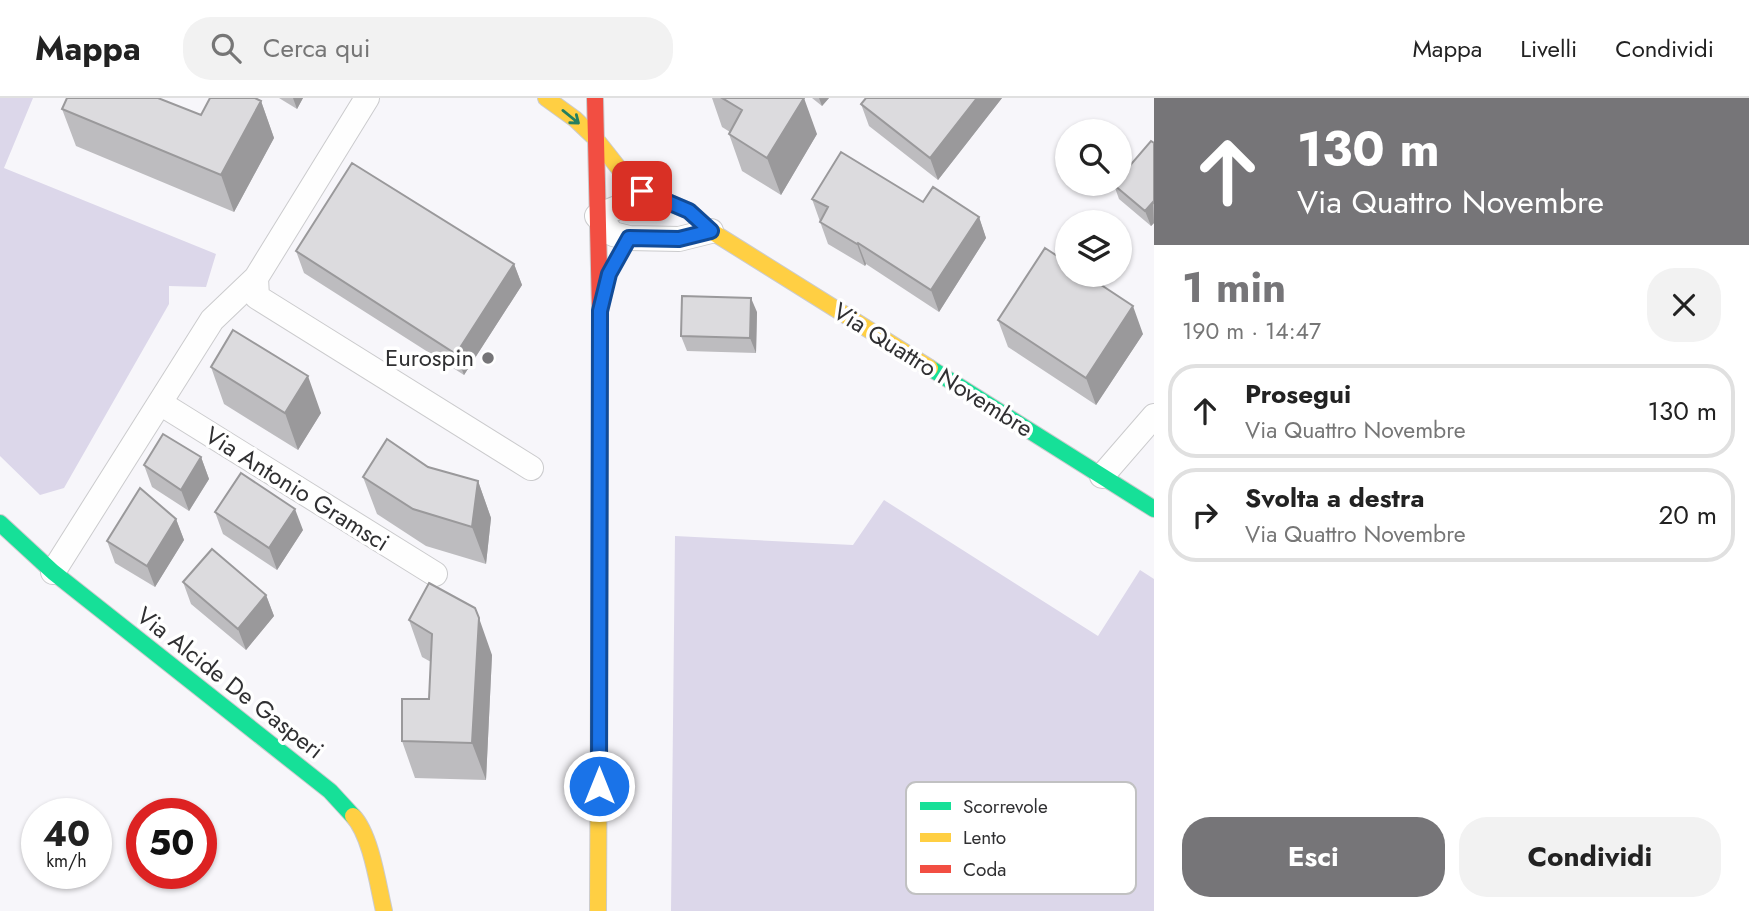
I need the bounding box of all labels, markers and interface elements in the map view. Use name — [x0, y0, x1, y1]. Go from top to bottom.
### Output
search box — [183, 17, 673, 80]
text: Mappa — [35, 25, 141, 72]
icon: search — [207, 29, 245, 67]
text: Cerca qui — [263, 29, 370, 67]
text: Mappa — [1412, 31, 1482, 66]
text: Livelli — [1520, 31, 1577, 66]
text: Condividi — [1615, 31, 1714, 66]
one-way arrow — [562, 110, 580, 125]
text: 130 m — [1297, 114, 1440, 184]
map controls — [1055, 119, 1132, 287]
button: search — [1055, 119, 1132, 196]
icon: ahead — [1182, 126, 1273, 217]
pin — [612, 161, 672, 221]
icon: arrive — [623, 172, 661, 210]
text: Via Quattro Novembre — [1297, 179, 1604, 225]
button: layers — [1055, 210, 1132, 287]
text: 1 min — [1182, 257, 1286, 318]
button: close — [1647, 268, 1721, 342]
street label: Via Quattro Novembre — [826, 294, 1040, 445]
text: 190 m · 14:47 — [1182, 314, 1321, 348]
place label: Eurospin — [385, 340, 474, 375]
marker: Eurospin — [480, 350, 496, 366]
text: Prosegui — [1245, 375, 1351, 413]
icon: ahead — [1186, 392, 1224, 430]
text: 130 m — [1647, 392, 1717, 430]
text: Via Quattro Novembre — [1245, 413, 1466, 447]
street label: Via Antonio Gramsci — [198, 418, 396, 560]
text: Svolta a destra — [1245, 479, 1425, 517]
icon: right — [1186, 496, 1224, 534]
text: 20 m — [1659, 496, 1717, 534]
text: Via Quattro Novembre — [1245, 517, 1466, 551]
street label: Via Alcide De Gasperi — [129, 598, 331, 767]
position arrow — [562, 749, 636, 823]
legend — [906, 782, 1136, 894]
text: Scorrevole — [963, 793, 1048, 820]
speed limit sign: 50 — [126, 798, 217, 889]
text: 40 — [43, 809, 90, 859]
button: Esci — [1182, 817, 1445, 897]
button: Condividi — [1459, 817, 1721, 897]
text: Lento — [963, 824, 1006, 851]
text: km/h — [46, 848, 87, 874]
text: Coda — [963, 856, 1006, 883]

